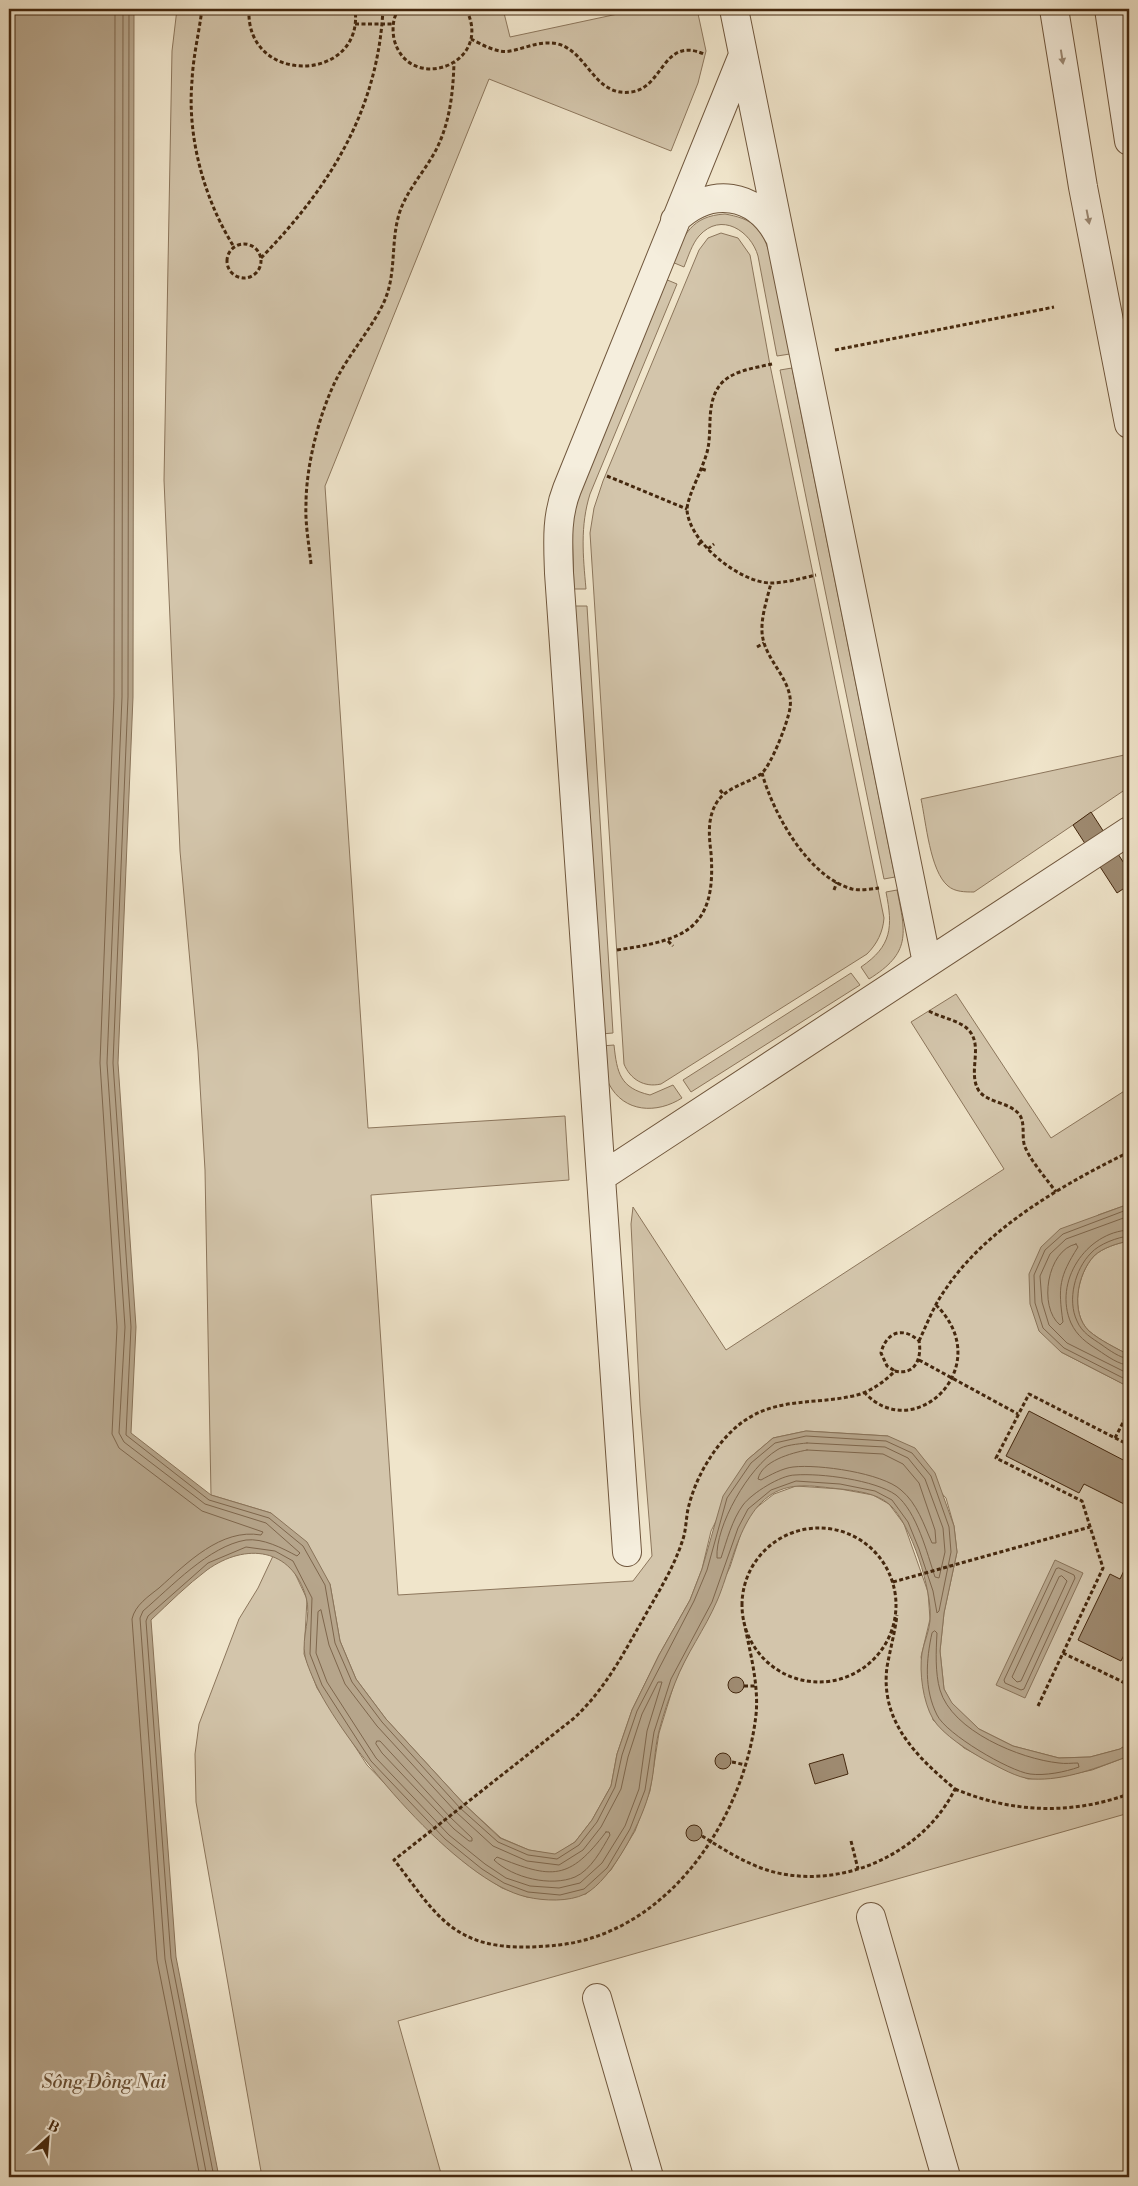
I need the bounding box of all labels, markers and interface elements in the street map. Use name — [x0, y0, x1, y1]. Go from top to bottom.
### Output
one-way arrow — [1058, 49, 1066, 65]
one-way arrow — [1085, 210, 1093, 226]
water label: Sông Đồng Nai — [42, 2070, 166, 2094]
north arrow — [22, 2114, 72, 2164]
text: B — [45, 2117, 62, 2138]

